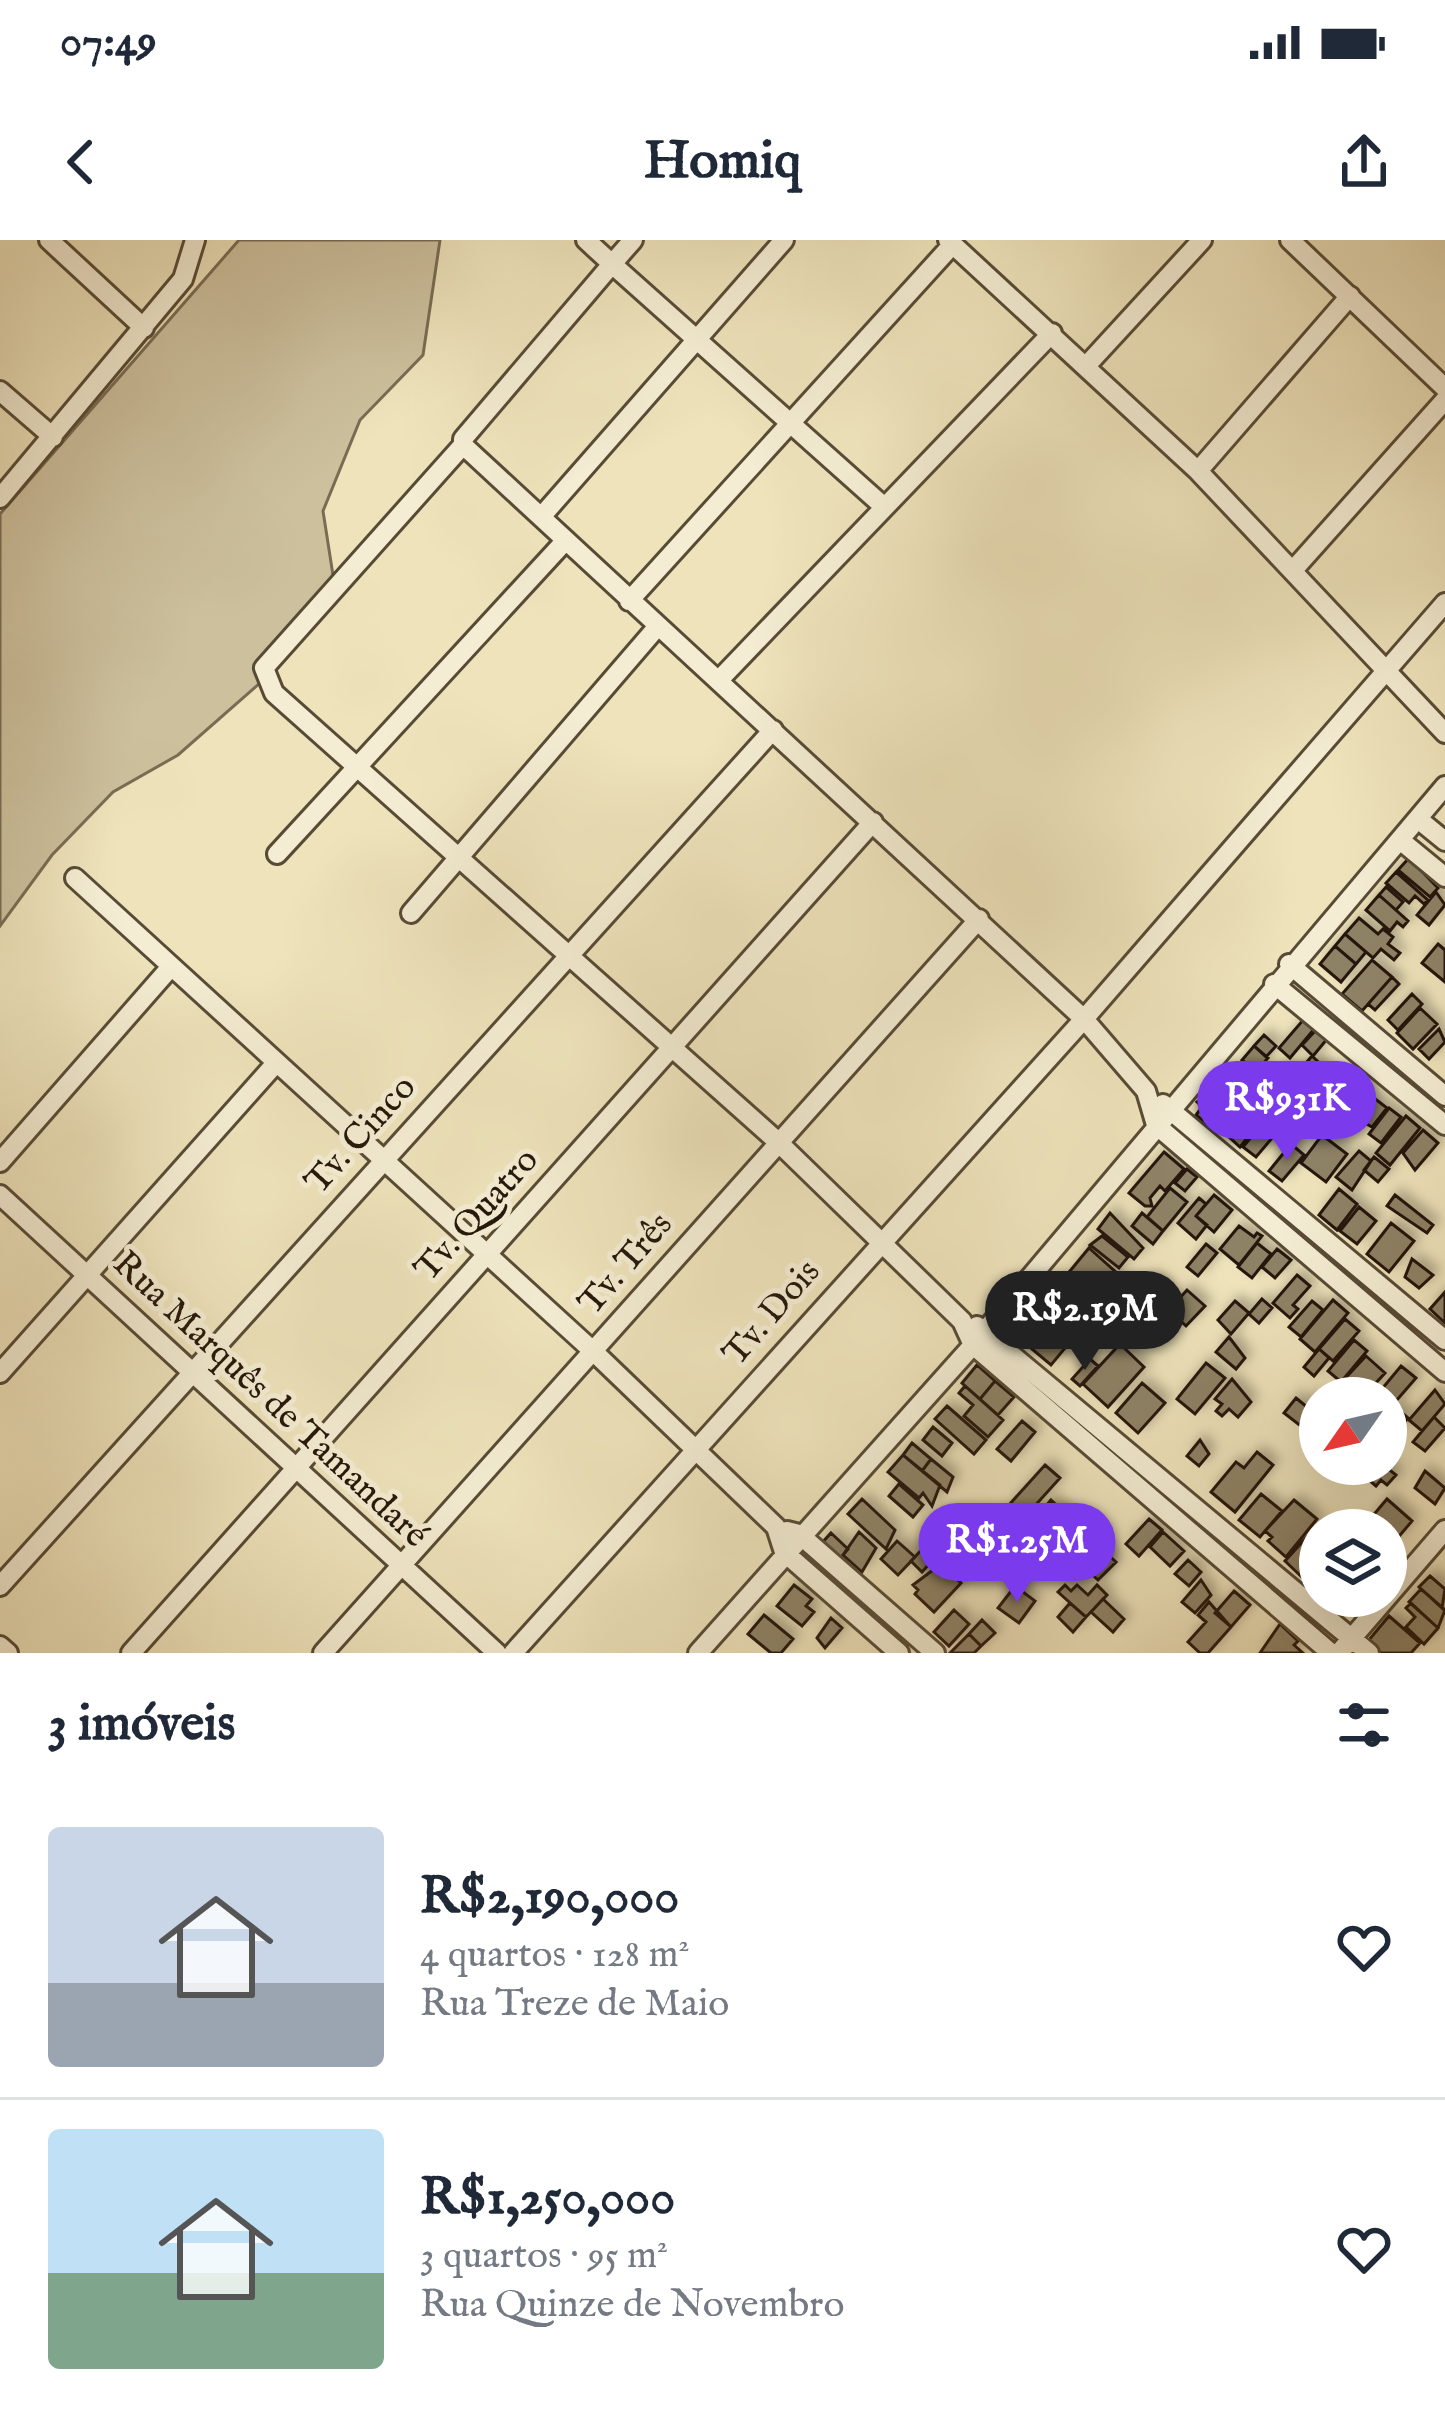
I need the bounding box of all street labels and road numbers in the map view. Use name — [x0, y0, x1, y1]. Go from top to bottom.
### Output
street label: Tv. Cinco — [295, 1066, 427, 1204]
street label: Tv. Quatro — [405, 1139, 549, 1291]
street label: Tv. Três — [569, 1203, 683, 1325]
street label: Rua Marquês de Tamandaré — [103, 1242, 437, 1558]
street label: Tv. Dois — [713, 1250, 831, 1376]

